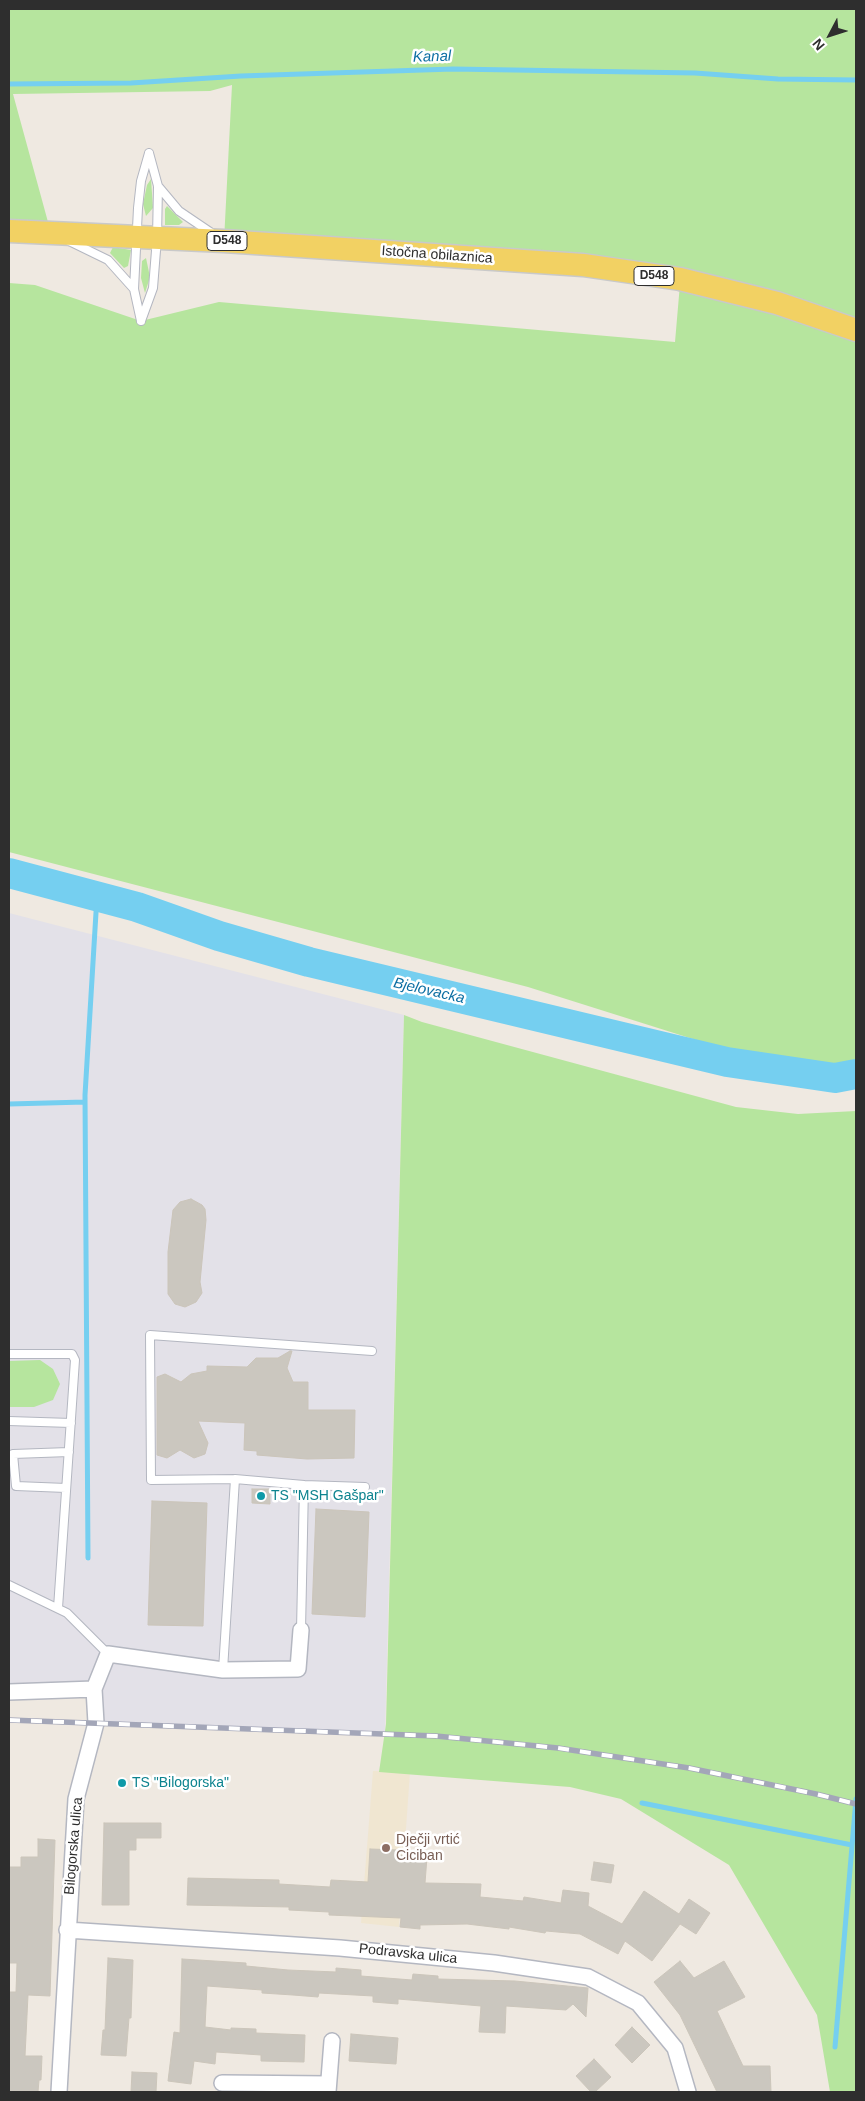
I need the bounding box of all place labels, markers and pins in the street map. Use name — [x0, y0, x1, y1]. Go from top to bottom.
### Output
place label: TS "MSH Gašpar" — [271, 1488, 384, 1504]
marker: TS "MSH Gašpar" — [255, 1490, 267, 1502]
place label: TS "Bilogorska" — [132, 1775, 229, 1791]
marker: TS "Bilogorska" — [116, 1777, 128, 1789]
place label: Dječji vrtić Ciciban — [396, 1832, 460, 1864]
marker: Dječji vrtić Ciciban — [380, 1842, 392, 1854]

